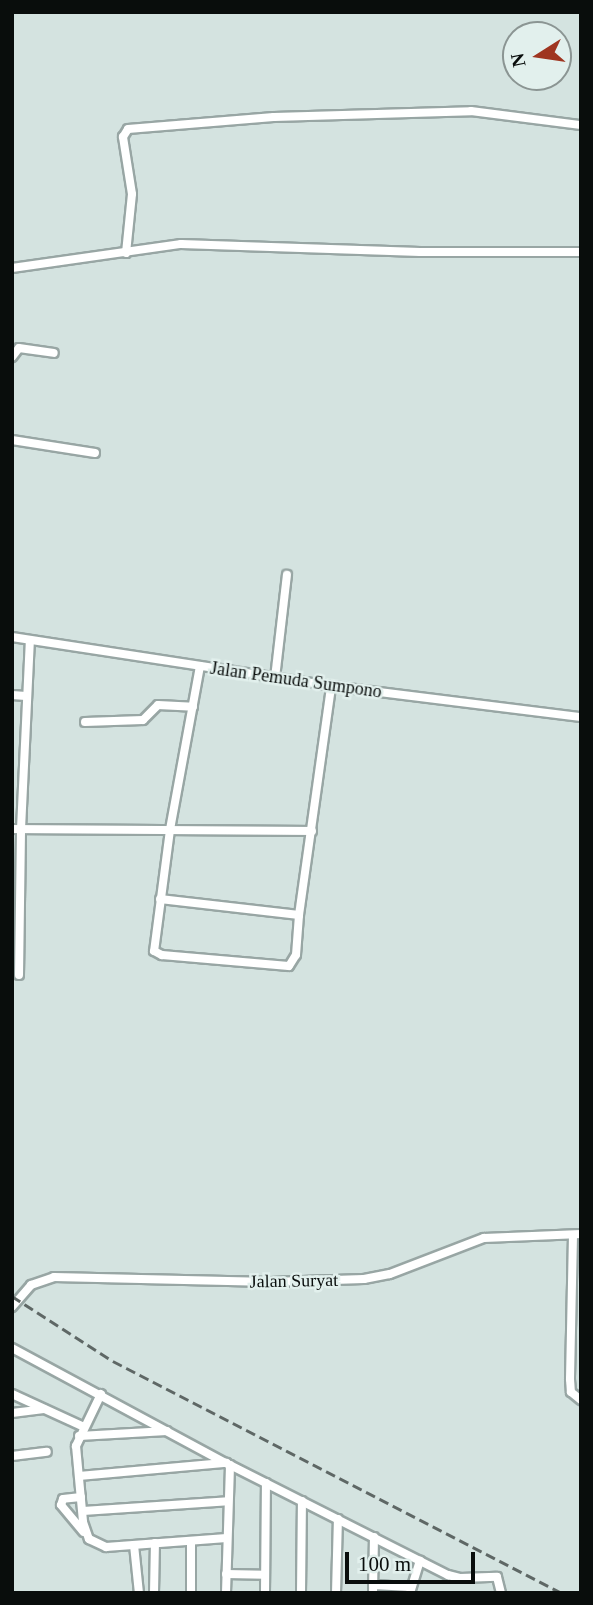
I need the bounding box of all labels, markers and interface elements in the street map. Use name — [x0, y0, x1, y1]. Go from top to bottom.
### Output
north arrow — [502, 21, 572, 91]
text: N — [506, 51, 530, 69]
street label: Jalan Pemuda Sumpono — [209, 657, 383, 703]
street label: Jalan Suryat — [250, 1269, 338, 1293]
scale bar — [348, 1538, 477, 1582]
text: 100 m — [358, 1552, 411, 1576]

